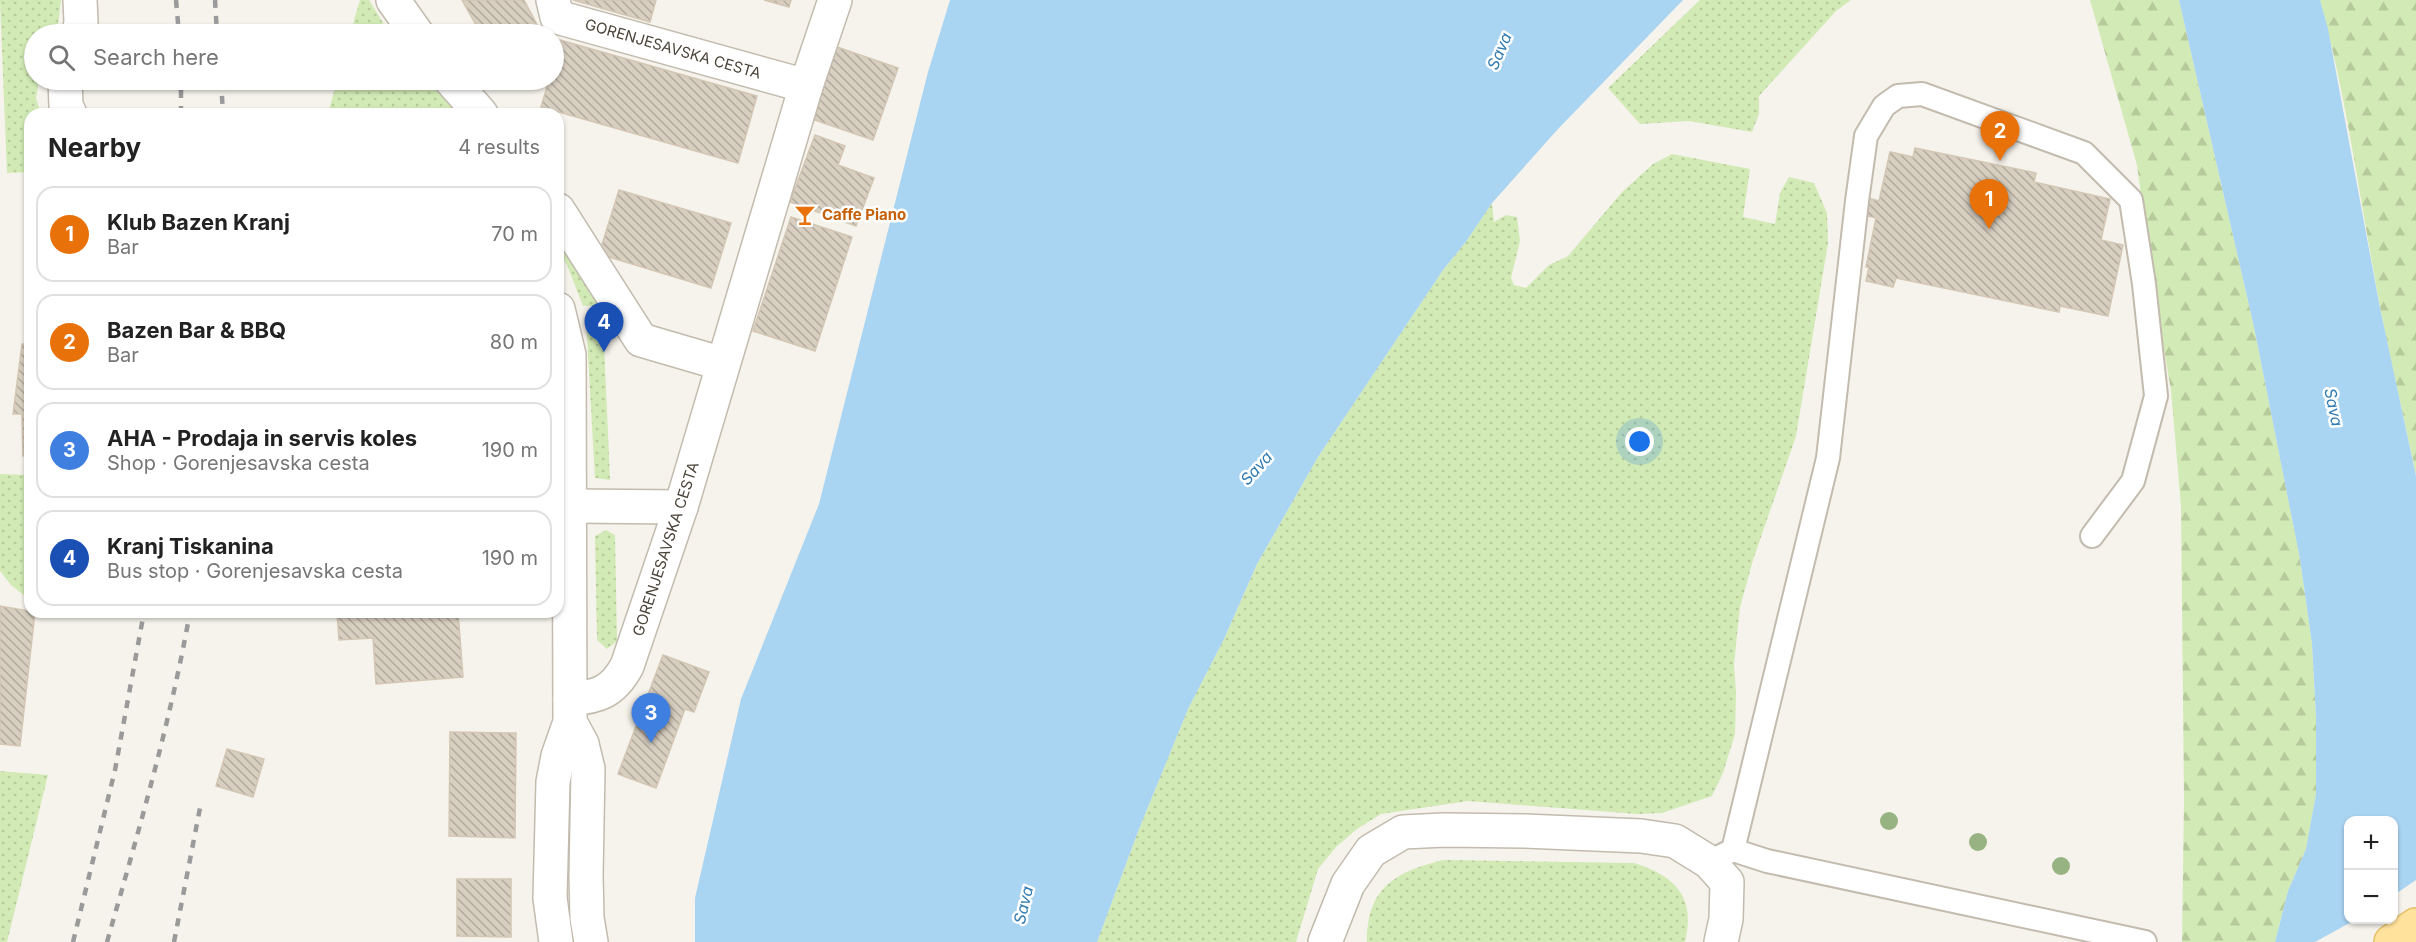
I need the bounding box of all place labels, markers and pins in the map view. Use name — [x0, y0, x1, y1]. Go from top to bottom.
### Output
pin: 2 — [1980, 112, 2020, 161]
pin: 1 — [1970, 180, 2008, 229]
bar icon: Caffe Piano — [793, 203, 817, 227]
place label: Caffe Piano — [822, 205, 906, 224]
pin: 4 — [584, 302, 624, 352]
pin: 3 — [632, 694, 670, 743]

